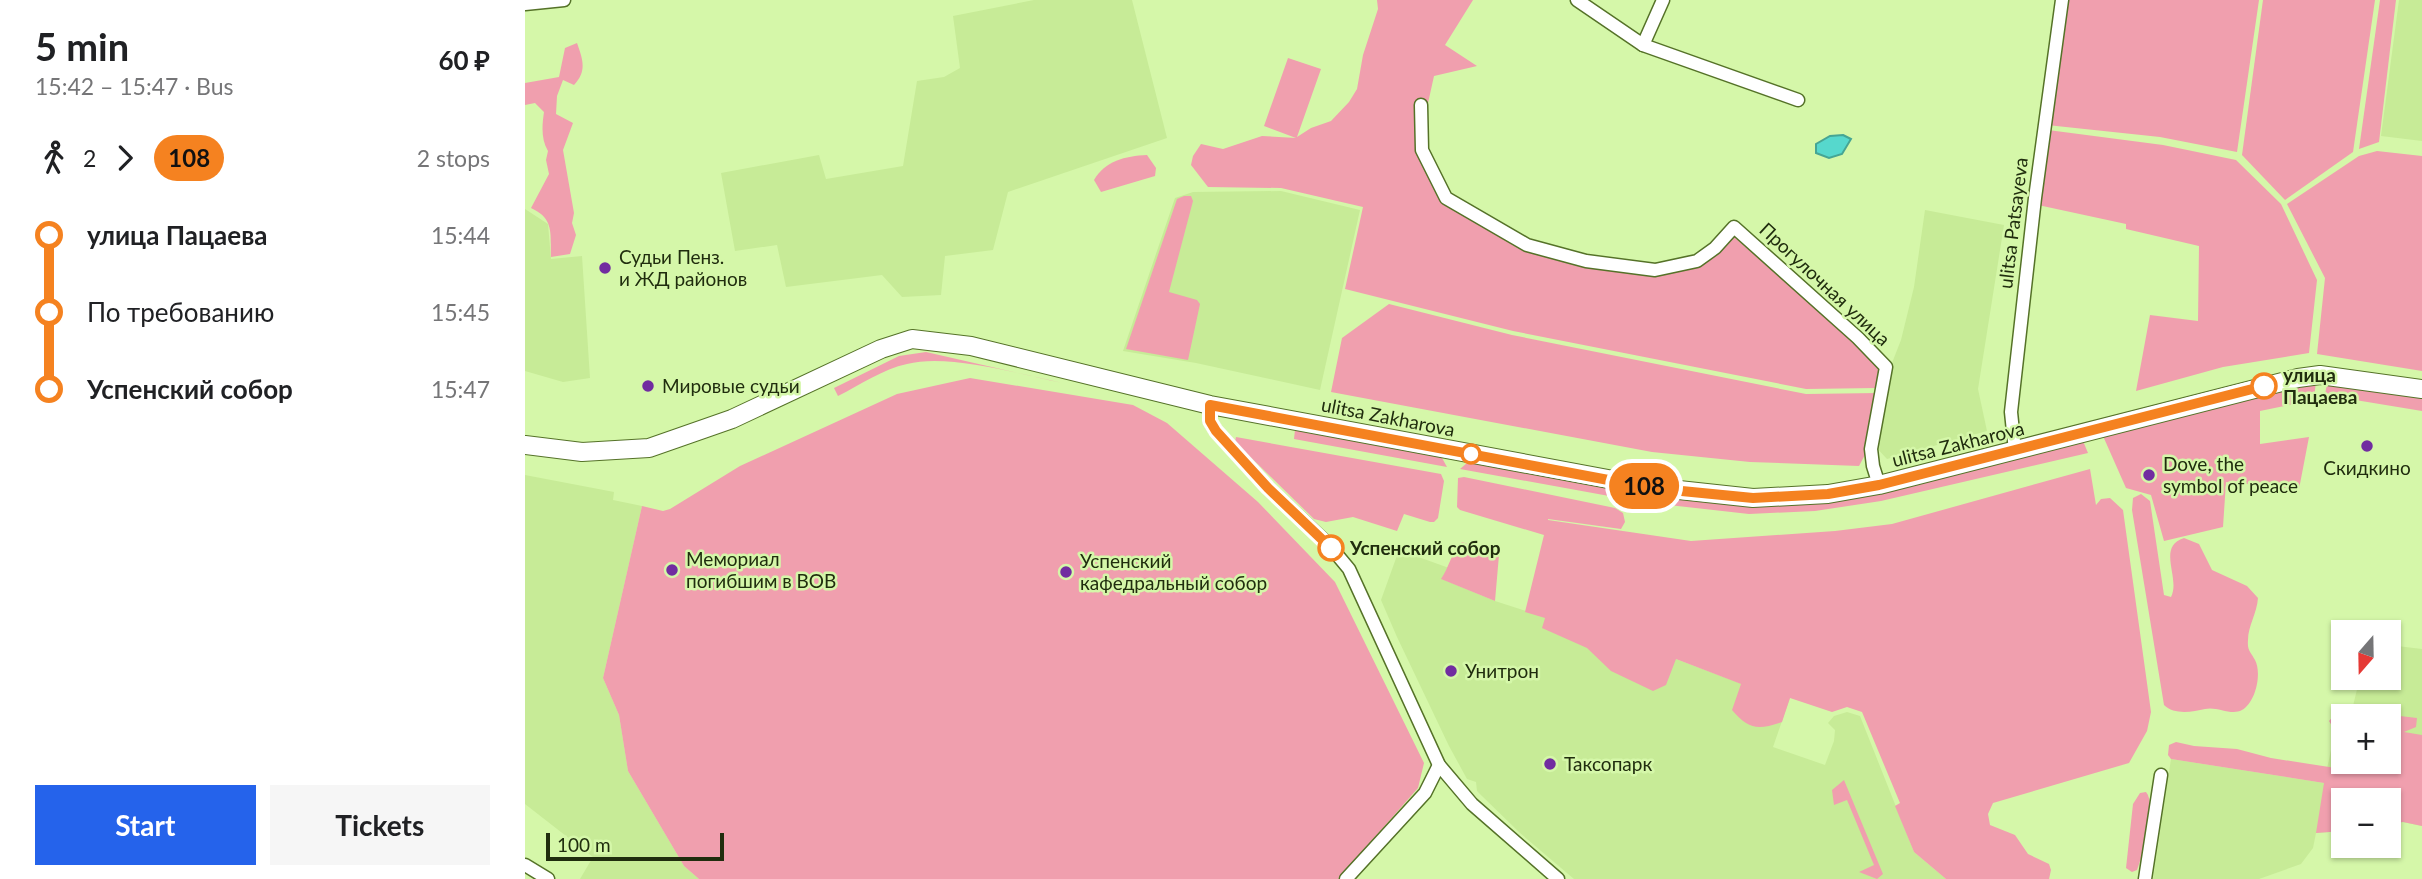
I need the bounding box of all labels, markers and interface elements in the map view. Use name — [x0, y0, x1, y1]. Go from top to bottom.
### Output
text: 5 min — [35, 23, 129, 69]
text: 60 ₽ — [438, 44, 490, 76]
text: 15:42 – 15:47 · Bus — [35, 72, 234, 100]
icon: walk — [35, 139, 73, 177]
icon: forward — [106, 139, 144, 177]
text: 108 — [168, 143, 210, 172]
text: 2 — [83, 144, 96, 172]
text: 2 stops — [417, 144, 490, 172]
street label: ulitsa Patsayeva — [1993, 156, 2032, 290]
street label: Прогулочная улица — [1755, 217, 1895, 350]
text: улица Пацаева — [87, 219, 267, 251]
text: 15:44 — [431, 221, 490, 249]
place label: Судьи Пенз. и ЖД районов — [619, 245, 747, 290]
marker: Судьи Пенз. и ЖД районов — [597, 260, 613, 276]
text: По требованию — [87, 296, 274, 328]
text: 15:45 — [431, 298, 490, 326]
place label: улица Пацаева — [2283, 363, 2357, 408]
text: Успенский собор — [87, 373, 293, 405]
marker: улица Пацаева — [2251, 373, 2277, 399]
place label: Мировые судьи — [662, 374, 800, 397]
text: 15:47 — [431, 375, 490, 403]
marker: Мировые судьи — [640, 378, 656, 394]
street label: ulitsa Zakharova — [1319, 392, 1457, 441]
street label: ulitsa Zakharova — [1889, 416, 2026, 471]
marker: Скидкино — [2359, 438, 2375, 454]
unlabelled marker — [1461, 444, 1481, 464]
place label: Dove, the symbol of peace — [2163, 452, 2298, 497]
place label: Скидкино — [2323, 456, 2411, 479]
line badge: 108 — [1604, 463, 1684, 509]
marker: Dove, the symbol of peace — [2141, 467, 2157, 483]
text: 108 — [1623, 471, 1665, 500]
marker: Успенский собор — [1318, 535, 1344, 561]
place label: Успенский собор — [1349, 536, 1501, 559]
place label: Мемориал погибшим в ВОВ — [686, 547, 836, 592]
place label: Успенский кафедральный собор — [1080, 549, 1267, 594]
marker: Мемориал погибшим в ВОВ — [664, 562, 680, 578]
marker: Успенский кафедральный собор — [1058, 564, 1074, 580]
north arrow — [2331, 620, 2401, 690]
map controls — [2331, 620, 2401, 858]
place label: Унитрон — [1465, 659, 1539, 682]
marker: Унитрон — [1443, 663, 1459, 679]
button: + — [2331, 704, 2401, 774]
place label: Таксопарк — [1564, 752, 1652, 775]
marker: Таксопарк — [1542, 756, 1558, 772]
button: Start — [35, 785, 256, 865]
button: Tickets — [270, 785, 490, 865]
button: − — [2331, 788, 2401, 858]
scale bar — [546, 830, 725, 862]
text: 100 m — [557, 833, 611, 856]

